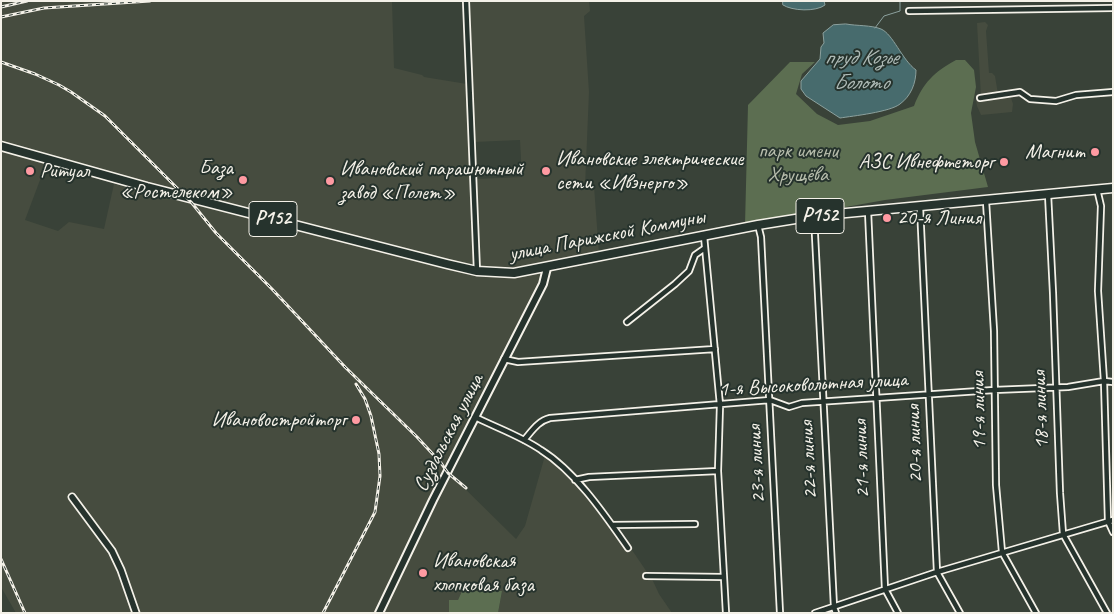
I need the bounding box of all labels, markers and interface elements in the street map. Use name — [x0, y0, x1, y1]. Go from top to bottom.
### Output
water label: пруд Козье Болото — [824, 45, 898, 96]
park label: парк имени Хрущёва — [758, 138, 838, 188]
place label: Магнит — [1025, 139, 1085, 165]
place label: Ивановские электрические сети «Ивэнерго» — [556, 146, 743, 196]
marker: Магнит — [1089, 146, 1101, 158]
place label: АЗС Ивнефтеторг — [859, 149, 994, 175]
place label: База «Ростелеком» — [120, 155, 233, 205]
place label: Ивановский парашютный завод «Полет» — [340, 156, 523, 206]
marker: АЗС Ивнефтеторг — [998, 156, 1010, 168]
place label: Ритуал — [40, 158, 89, 184]
marker: Ритуал — [24, 165, 36, 177]
marker: Ивановские электрические сети «Ивэнерго» — [540, 165, 552, 177]
marker: База «Ростелеком» — [237, 174, 249, 186]
marker: Ивановский парашютный завод «Полет» — [324, 175, 336, 187]
road number: Р152 — [796, 198, 844, 234]
road number: Р152 — [249, 202, 297, 236]
street label: улица Парижской Коммуны — [507, 205, 707, 267]
place label: 20-я Линия — [897, 205, 981, 231]
marker: 20-я Линия — [881, 212, 893, 224]
street label: 1-я Высоковольтная улица — [718, 367, 908, 403]
street label: Суздальская улица — [409, 370, 489, 496]
street label: 18-я линия — [1027, 370, 1055, 450]
street label: 19-я линия — [966, 371, 992, 451]
street label: 20-я линия — [901, 404, 929, 484]
place label: Ивановостройторг — [211, 407, 346, 433]
marker: Ивановостройторг — [350, 414, 362, 426]
street label: 21-я линия — [848, 419, 876, 499]
street label: 22-я линия — [794, 420, 824, 500]
street label: 23-я линия — [742, 424, 772, 504]
place label: Ивановская хлопковая база — [433, 548, 534, 598]
marker: Ивановская хлопковая база — [417, 567, 429, 579]

